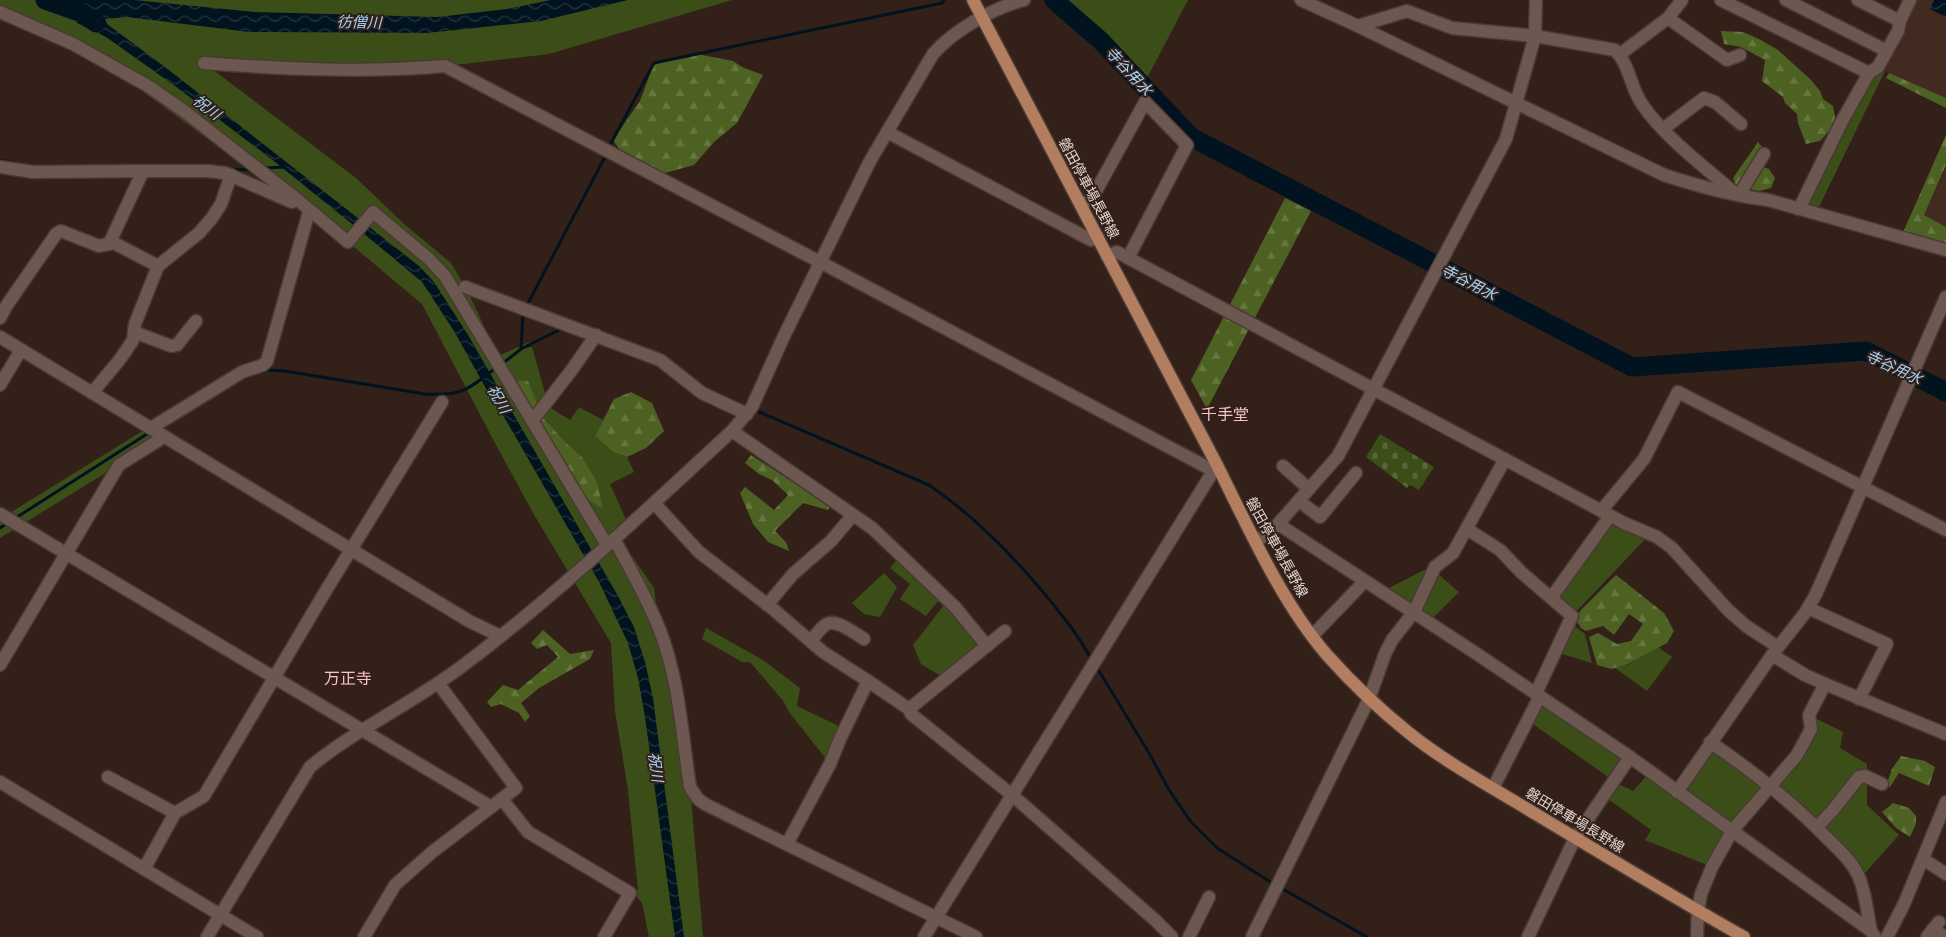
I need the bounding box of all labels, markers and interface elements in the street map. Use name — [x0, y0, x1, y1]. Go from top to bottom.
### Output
water label: 彷僧川 — [336, 12, 384, 32]
water label: 寺谷用水 — [1102, 43, 1158, 101]
water label: 祝川 — [189, 90, 226, 125]
street label: 磐田停車場長野線 — [1055, 134, 1123, 242]
water label: 寺谷用水 — [1438, 260, 1502, 305]
water label: 寺谷用水 — [1863, 346, 1927, 389]
water label: 祝川 — [483, 381, 516, 418]
district label: 千手堂 — [1201, 404, 1249, 424]
street label: 磐田停車場長野線 — [1242, 494, 1312, 600]
district label: 万正寺 — [324, 668, 372, 688]
water label: 祝川 — [645, 751, 668, 785]
street label: 磐田停車場長野線 — [1522, 783, 1628, 857]

